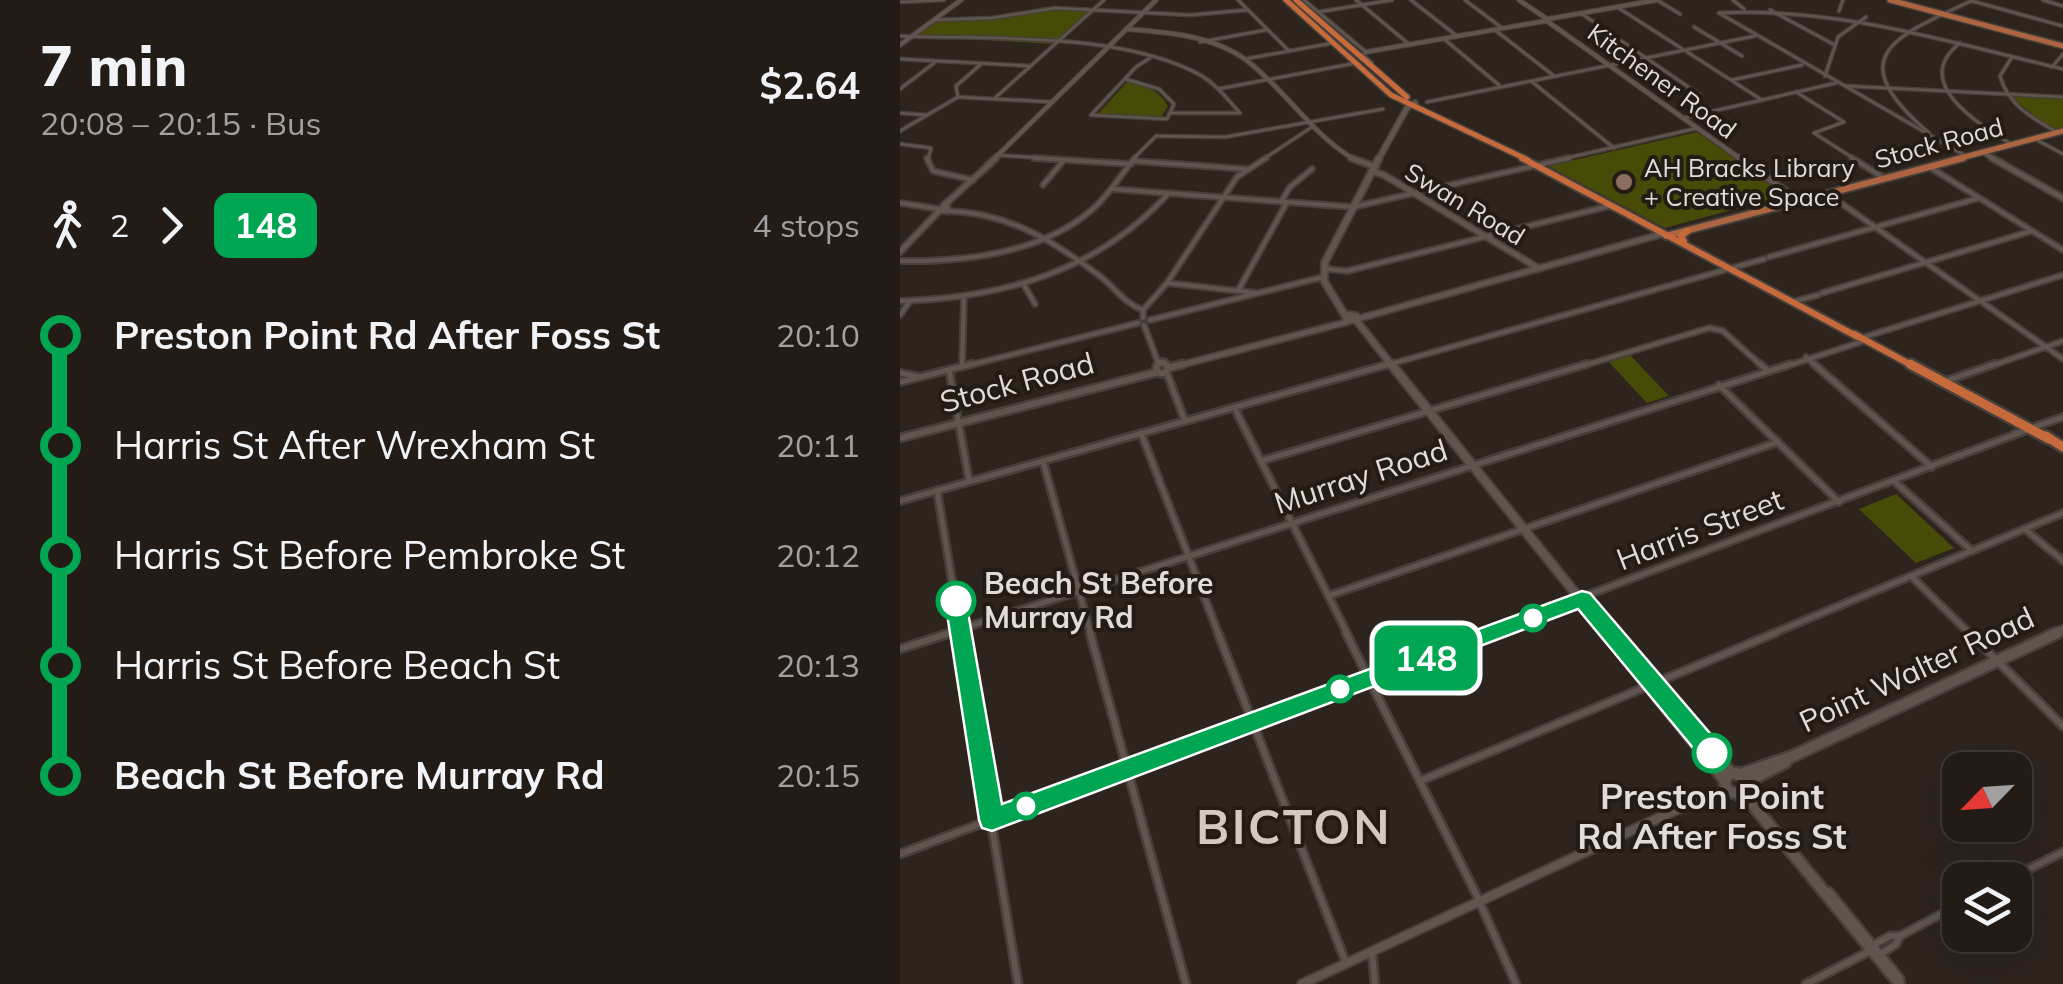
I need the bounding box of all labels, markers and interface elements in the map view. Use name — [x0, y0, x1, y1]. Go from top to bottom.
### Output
street label: Kitchener Road — [1582, 16, 1743, 145]
text: 7 min — [40, 31, 187, 100]
text: $2.64 — [759, 61, 860, 109]
text: 20:08 – 20:15 · Bus — [40, 103, 321, 143]
street label: Stock Road — [1871, 111, 2006, 175]
place label: AH Bracks Library + Creative Space — [1644, 152, 1855, 212]
street label: Swan Road — [1400, 156, 1531, 251]
marker: AH Bracks Library + Creative Space — [1613, 171, 1635, 193]
icon: walk — [40, 198, 95, 253]
icon: forward — [144, 198, 199, 253]
text: 148 — [234, 203, 297, 247]
text: 2 — [110, 205, 129, 245]
text: 4 stops — [752, 205, 860, 245]
text: Preston Point Rd After Foss St — [114, 311, 660, 359]
text: 20:10 — [776, 315, 860, 355]
street label: Stock Road — [936, 343, 1098, 421]
text: Harris St After Wrexham St — [114, 421, 595, 469]
text: 20:11 — [776, 425, 860, 465]
street label: Murray Road — [1269, 430, 1452, 522]
street label: Harris Street — [1611, 480, 1788, 578]
text: Harris St Before Pembroke St — [114, 531, 625, 579]
text: 20:12 — [776, 535, 860, 575]
place label: Beach St Before Murray Rd — [984, 564, 1213, 636]
marker: Beach St Before Murray Rd — [937, 582, 975, 620]
street label: Point Walter Road — [1793, 598, 2040, 740]
unlabelled marker — [1520, 605, 1546, 631]
line badge: 148 — [1368, 626, 1484, 690]
text: 148 — [1394, 636, 1458, 680]
text: Harris St Before Beach St — [114, 641, 560, 689]
text: 20:13 — [776, 645, 860, 685]
unlabelled marker — [1327, 676, 1353, 702]
marker: Preston Point Rd After Foss St — [1693, 734, 1731, 772]
text: Beach St Before Murray Rd — [114, 751, 605, 799]
north arrow — [1942, 752, 2032, 842]
map controls — [1942, 752, 2032, 952]
text: 20:15 — [776, 755, 860, 795]
place label: Preston Point Rd After Foss St — [1577, 774, 1847, 858]
unlabelled marker — [1013, 793, 1039, 819]
district label: BICTON — [1196, 796, 1392, 856]
button: layers — [1942, 862, 2032, 952]

